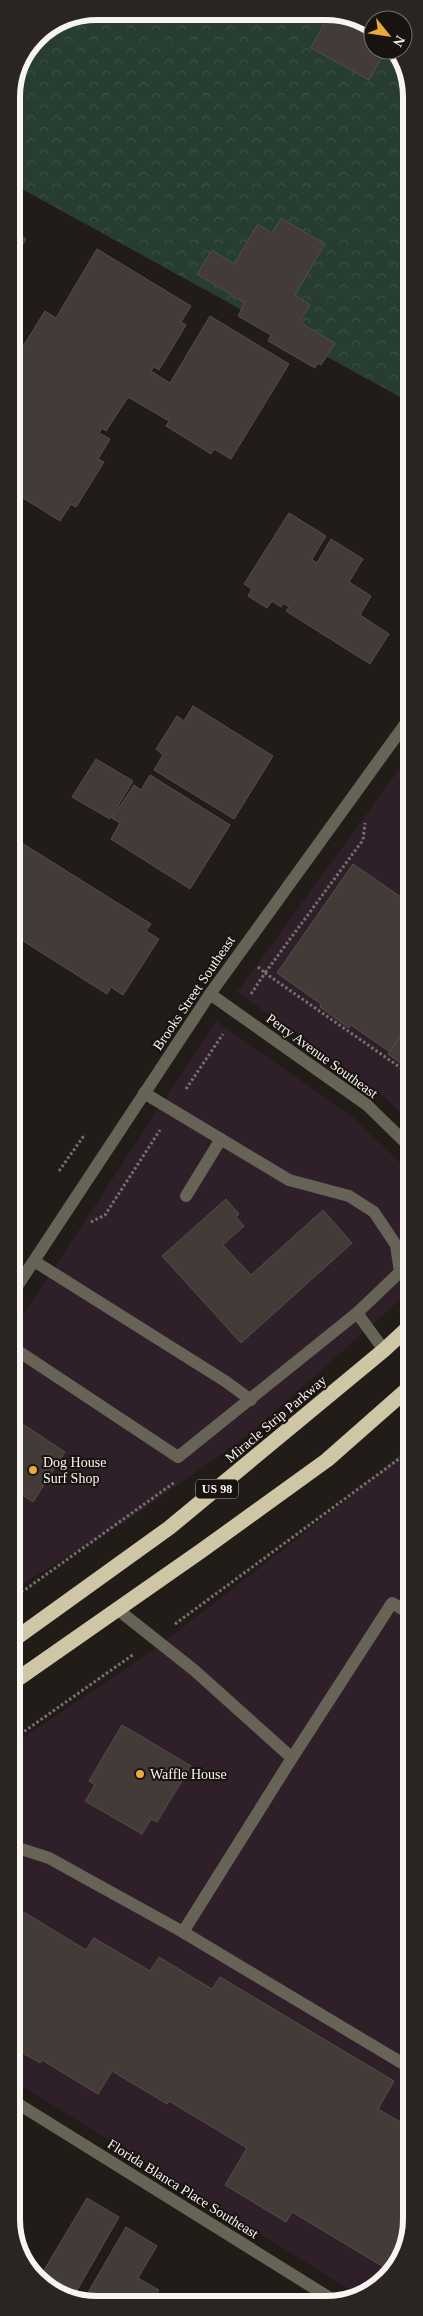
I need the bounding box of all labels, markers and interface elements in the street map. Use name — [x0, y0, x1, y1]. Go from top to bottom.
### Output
north arrow — [363, 10, 413, 60]
text: N — [390, 33, 408, 49]
street label: Brooks Street Southeast — [150, 933, 238, 1053]
street label: Perry Avenue Southeast — [264, 1011, 380, 1101]
street label: Miracle Strip Parkway — [223, 1373, 329, 1465]
place label: Dog House Surf Shop — [43, 1455, 106, 1486]
marker: Dog House Surf Shop — [27, 1464, 39, 1476]
road number: US 98 — [196, 1480, 238, 1498]
place label: Waffle House — [150, 1767, 227, 1782]
marker: Waffle House — [134, 1768, 146, 1780]
street label: Florida Blanca Place Southeast — [105, 2136, 261, 2242]

